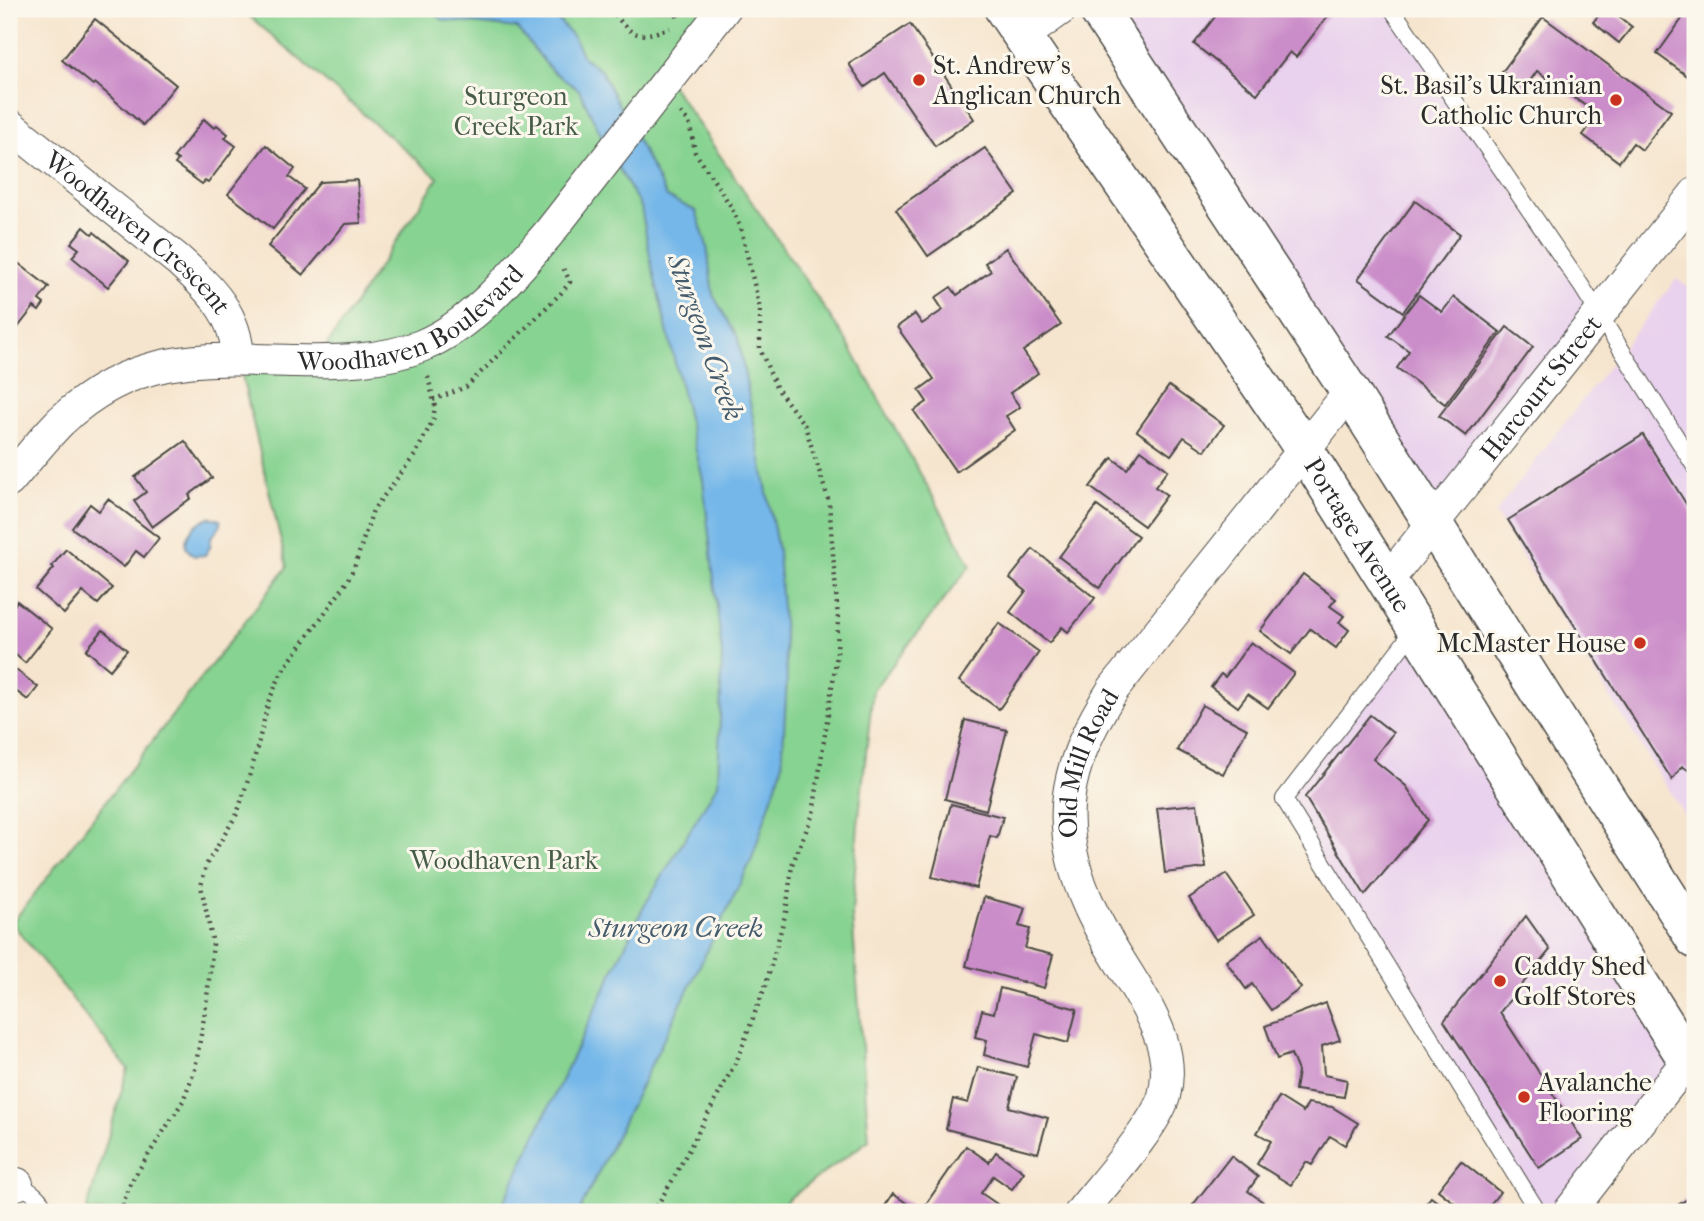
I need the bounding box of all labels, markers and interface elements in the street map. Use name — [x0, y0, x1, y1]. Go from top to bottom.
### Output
place label: St. Andrew's Anglican Church — [932, 50, 1121, 111]
place label: St. Basil's Ukrainian Catholic Church — [1380, 70, 1602, 131]
marker: St. Andrew's Anglican Church — [911, 72, 927, 88]
park label: Sturgeon Creek Park — [454, 81, 579, 142]
marker: St. Basil's Ukrainian Catholic Church — [1608, 92, 1624, 108]
street label: Woodhaven Crescent — [37, 144, 238, 321]
water label: Sturgeon Creek — [660, 248, 751, 425]
street label: Woodhaven Boulevard — [296, 258, 531, 377]
street label: Harcourt Street — [1474, 308, 1609, 467]
street label: Portage Avenue — [1297, 452, 1418, 618]
place label: McMaster House — [1436, 628, 1626, 659]
marker: McMaster House — [1632, 635, 1648, 651]
street label: Old Mill Road — [1052, 682, 1126, 839]
park label: Woodhaven Park — [409, 845, 599, 876]
water label: Sturgeon Creek — [588, 911, 763, 944]
place label: Caddy Shed Golf Stores — [1514, 951, 1647, 1012]
marker: Caddy Shed Golf Stores — [1492, 973, 1508, 989]
place label: Avalanche Flooring — [1537, 1067, 1652, 1128]
marker: Avalanche Flooring — [1516, 1089, 1532, 1105]

